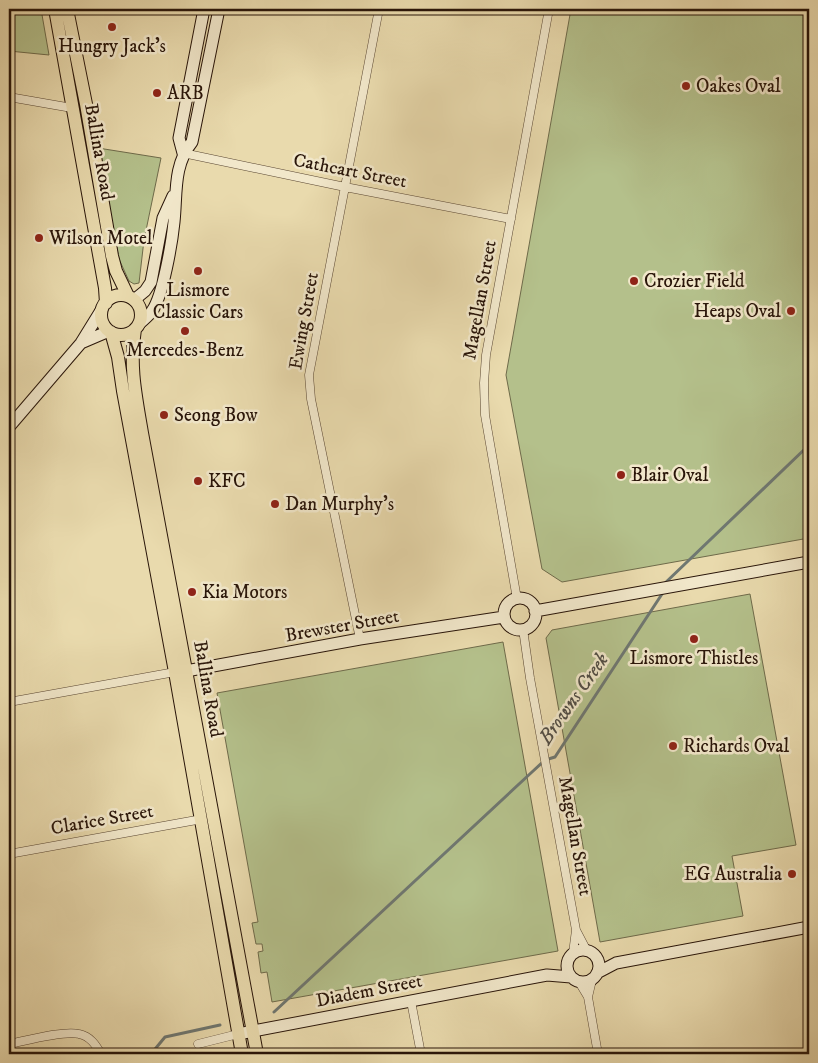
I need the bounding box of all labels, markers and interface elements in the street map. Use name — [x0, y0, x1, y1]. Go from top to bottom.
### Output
marker: Hungry Jack's — [106, 21, 118, 33]
place label: Hungry Jack's — [58, 35, 166, 58]
place label: Oakes Oval — [696, 75, 781, 98]
marker: Oakes Oval — [680, 80, 692, 92]
place label: ARB — [167, 82, 204, 105]
marker: ARB — [151, 87, 163, 99]
street label: Ballina Road — [79, 102, 119, 203]
street label: Cathcart Street — [291, 149, 409, 193]
place label: Wilson Motel — [48, 227, 153, 250]
marker: Wilson Motel — [33, 232, 45, 244]
street label: Magellan Street — [458, 238, 502, 362]
marker: Lismore Classic Cars — [192, 265, 204, 277]
place label: Crozier Field — [644, 270, 745, 293]
street label: Ewing Street — [284, 271, 324, 371]
marker: Crozier Field — [628, 275, 640, 287]
place label: Lismore Classic Cars — [153, 279, 243, 324]
place label: Heaps Oval — [694, 300, 781, 323]
marker: Heaps Oval — [785, 305, 797, 317]
marker: Mercedes-Benz — [179, 325, 191, 337]
place label: Mercedes-Benz — [126, 339, 244, 362]
place label: Seong Bow — [174, 404, 258, 427]
marker: Seong Bow — [158, 409, 170, 421]
place label: Blair Oval — [631, 464, 709, 487]
marker: Blair Oval — [615, 469, 627, 481]
place label: KFC — [208, 470, 246, 493]
marker: KFC — [192, 475, 204, 487]
place label: Dan Murphy's — [285, 493, 394, 516]
marker: Dan Murphy's — [269, 498, 281, 510]
place label: Kia Motors — [202, 581, 287, 604]
marker: Kia Motors — [186, 586, 198, 598]
street label: Brewster Street — [283, 605, 401, 647]
marker: Lismore Thistles — [688, 633, 700, 645]
street label: Ballina Road — [188, 639, 228, 740]
place label: Lismore Thistles — [630, 647, 758, 670]
water label: Browns Creek — [533, 648, 615, 750]
place label: Richards Oval — [683, 735, 790, 758]
marker: Richards Oval — [667, 740, 679, 752]
street label: Magellan Street — [553, 774, 597, 898]
street label: Clarice Street — [49, 800, 155, 840]
place label: EG Australia — [684, 863, 782, 886]
marker: EG Australia — [786, 868, 798, 880]
street label: Diadem Street — [314, 969, 424, 1013]

